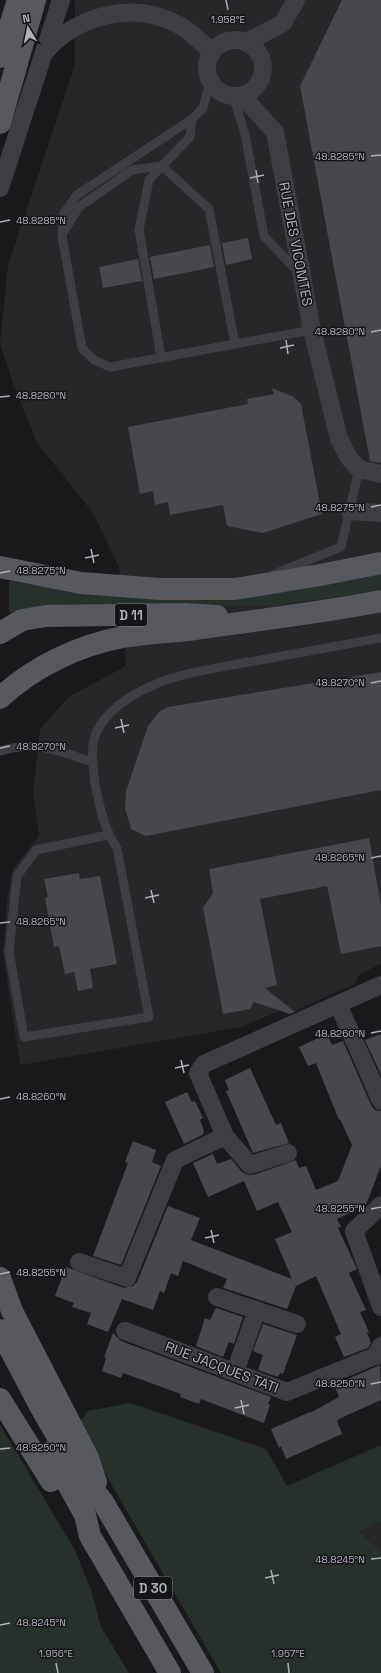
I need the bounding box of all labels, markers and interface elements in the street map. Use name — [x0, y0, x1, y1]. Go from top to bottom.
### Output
north arrow — [8, 8, 48, 48]
text: N — [21, 11, 31, 26]
text: 1.958°E — [211, 13, 246, 26]
text: 48.8285°N — [315, 150, 365, 163]
street label: RUE DES VICOMTES — [275, 180, 317, 308]
text: 48.8285°N — [16, 214, 66, 227]
text: 48.8280°N — [315, 325, 365, 338]
text: 48.8280°N — [16, 389, 66, 402]
text: 48.8275°N — [315, 501, 365, 514]
text: 48.8275°N — [16, 564, 66, 577]
road number: D 11 — [115, 604, 147, 626]
text: 48.8270°N — [315, 676, 365, 689]
text: 48.8270°N — [16, 740, 66, 753]
text: 48.8265°N — [315, 851, 365, 864]
text: 48.8265°N — [16, 915, 66, 928]
text: 48.8260°N — [315, 1027, 365, 1040]
text: 48.8260°N — [16, 1090, 66, 1103]
text: 48.8255°N — [315, 1202, 365, 1215]
text: 48.8255°N — [16, 1266, 66, 1279]
street label: RUE JACQUES TATI — [163, 1337, 281, 1397]
text: 48.8250°N — [315, 1377, 365, 1390]
text: 48.8250°N — [16, 1441, 66, 1454]
text: 48.8245°N — [315, 1553, 365, 1566]
road number: D 30 — [134, 1577, 172, 1599]
text: 48.8245°N — [16, 1616, 66, 1629]
text: 1.956°E — [39, 1647, 74, 1660]
text: 1.957°E — [271, 1647, 305, 1660]

